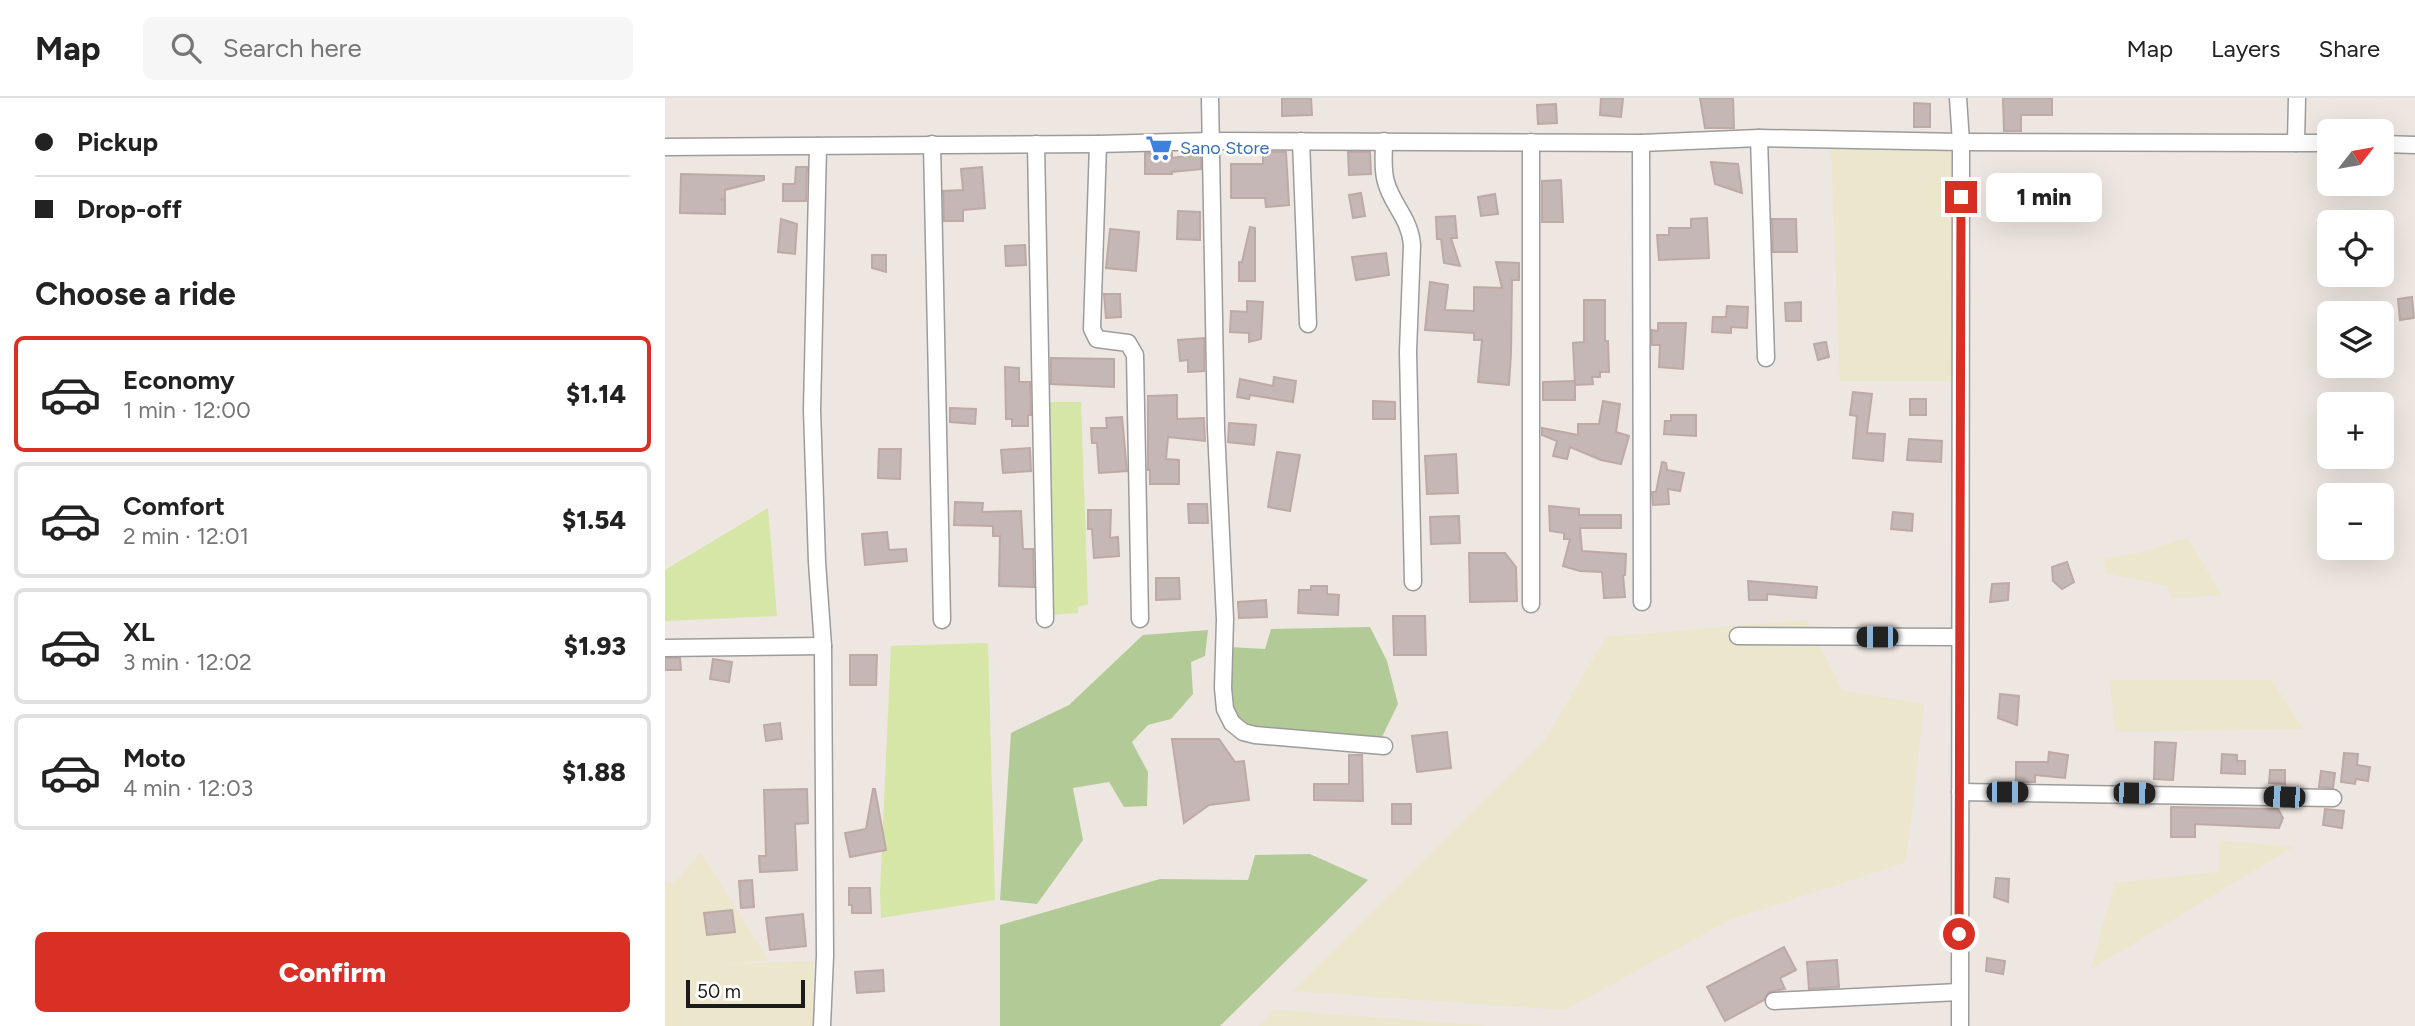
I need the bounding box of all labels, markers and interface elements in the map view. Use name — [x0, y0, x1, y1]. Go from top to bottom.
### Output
search box — [143, 17, 633, 80]
text: Map — [35, 29, 101, 68]
icon: search — [167, 29, 205, 67]
text: Search here — [223, 32, 362, 64]
text: Map — [2126, 34, 2173, 63]
text: Layers — [2211, 34, 2280, 63]
text: Share — [2318, 34, 2380, 63]
north arrow — [2317, 119, 2394, 196]
map controls — [2317, 119, 2394, 560]
text: Pickup — [77, 126, 158, 158]
supermarket icon: Sano Store — [1144, 133, 1174, 163]
place label: Sano Store — [1180, 137, 1269, 159]
callout: 1 min — [1985, 172, 2101, 222]
route end — [1945, 181, 1977, 213]
text: 1 min — [2017, 183, 2071, 211]
text: Drop-off — [77, 193, 182, 225]
button: locate — [2317, 210, 2394, 287]
text: Choose a ride — [35, 275, 236, 313]
button: layers — [2317, 301, 2394, 378]
icon: car — [39, 363, 102, 426]
text: Economy — [123, 364, 235, 396]
text: $1.14 — [566, 378, 626, 410]
button: + — [2317, 392, 2394, 469]
text: 1 min · 12:00 — [123, 396, 251, 424]
button: − — [2317, 483, 2394, 560]
icon: car — [39, 489, 102, 552]
text: Comfort — [123, 490, 225, 522]
text: $1.54 — [562, 504, 626, 536]
text: 2 min · 12:01 — [123, 522, 249, 550]
icon: car — [39, 615, 102, 678]
text: XL — [123, 616, 155, 648]
car — [1857, 627, 1899, 648]
text: $1.93 — [564, 630, 626, 662]
text: 3 min · 12:02 — [123, 648, 252, 676]
icon: car — [39, 741, 102, 804]
text: Moto — [123, 742, 186, 774]
text: $1.88 — [562, 756, 626, 788]
text: 4 min · 12:03 — [123, 774, 253, 802]
car — [1987, 782, 2029, 803]
car — [2113, 782, 2156, 804]
car — [2263, 786, 2306, 808]
route start — [1943, 918, 1975, 950]
button: Confirm — [35, 932, 630, 1012]
scale bar — [686, 977, 805, 1009]
text: 50 m — [697, 980, 741, 1003]

